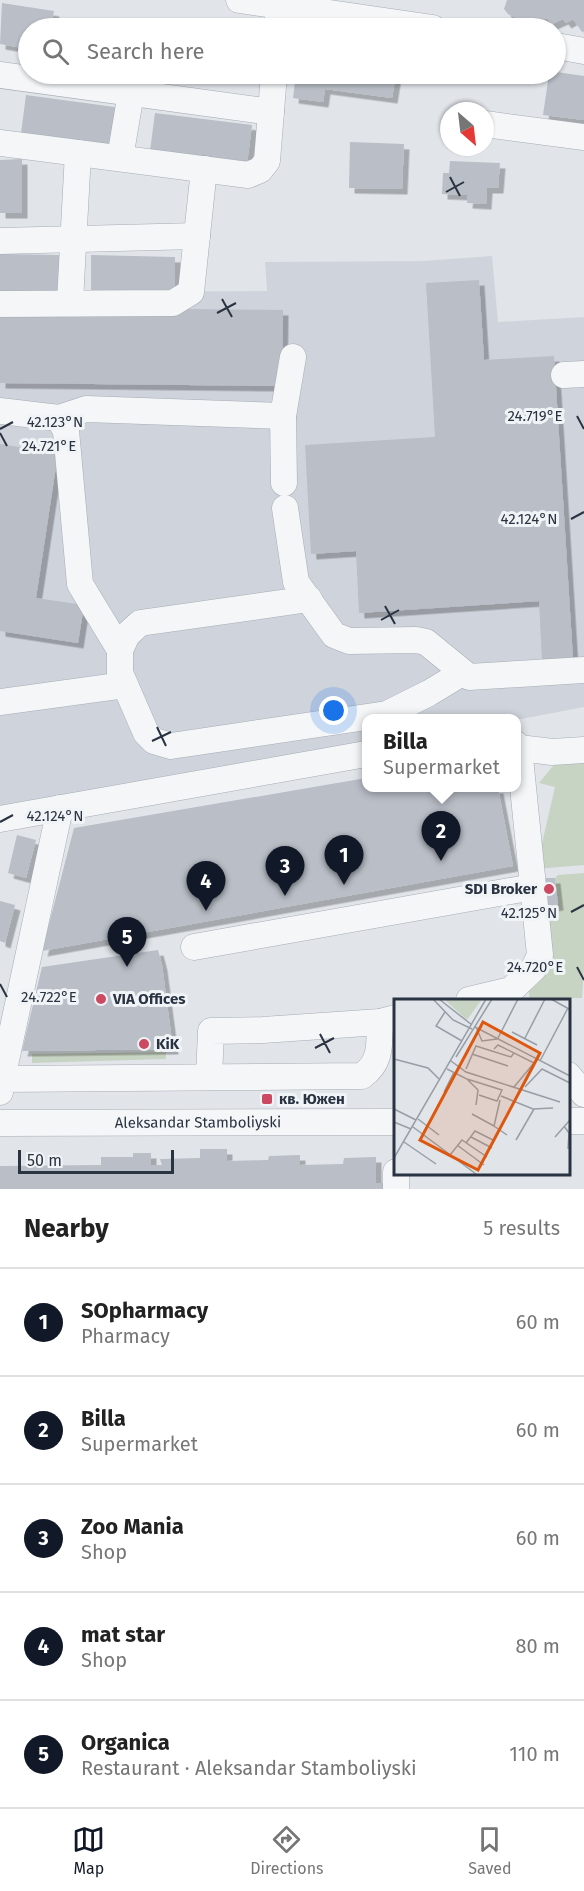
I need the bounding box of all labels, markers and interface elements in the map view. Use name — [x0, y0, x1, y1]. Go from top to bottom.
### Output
search box — [18, 18, 566, 84]
icon: search — [39, 35, 72, 68]
text: Search here — [87, 38, 205, 65]
north arrow — [440, 102, 494, 156]
text: 24.719°E — [507, 407, 563, 425]
text: 42.123°N — [27, 413, 83, 431]
text: 24.721°E — [22, 437, 76, 455]
text: 42.124°N — [501, 510, 557, 528]
your location — [319, 696, 348, 725]
popup — [362, 714, 521, 792]
text: Billa — [383, 728, 428, 755]
text: Supermarket — [383, 755, 500, 779]
text: 42.124°N — [27, 807, 83, 825]
pin: 2 — [422, 812, 460, 861]
pin: 1 — [324, 836, 364, 885]
pin: 3 — [266, 846, 304, 896]
pin: 4 — [186, 862, 226, 911]
place label: SDI Broker — [465, 880, 538, 898]
marker: SDI Broker — [542, 882, 556, 896]
text: 42.125°N — [501, 904, 557, 922]
pin: 5 — [108, 918, 146, 967]
text: 24.720°E — [507, 958, 563, 976]
text: 24.722°E — [21, 988, 77, 1006]
place label: VIA Offices — [112, 990, 185, 1008]
marker: VIA Offices — [94, 992, 108, 1006]
inset map — [394, 999, 569, 1174]
place label: KiK — [156, 1035, 180, 1053]
marker: KiK — [137, 1037, 151, 1051]
place label: кв. Южен — [279, 1090, 345, 1108]
marker: кв. Южен — [260, 1092, 274, 1106]
street label: Aleksandar Stamboliyski — [115, 1113, 281, 1132]
scale bar — [18, 1147, 174, 1174]
text: 50 m — [27, 1151, 62, 1170]
text: Nearby — [24, 1213, 109, 1244]
text: 5 results — [483, 1216, 560, 1240]
text: SOpharmacy — [81, 1297, 208, 1324]
text: 1 — [39, 1310, 48, 1334]
text: 60 m — [516, 1310, 560, 1334]
text: Pharmacy — [81, 1324, 170, 1348]
text: Billa — [81, 1405, 126, 1432]
text: 2 — [38, 1418, 49, 1442]
text: 60 m — [516, 1418, 560, 1442]
text: Supermarket — [81, 1432, 198, 1456]
text: Zoo Mania — [81, 1513, 184, 1540]
text: 3 — [38, 1526, 49, 1550]
text: 60 m — [516, 1526, 560, 1550]
text: Shop — [81, 1540, 127, 1564]
text: mat star — [81, 1621, 165, 1648]
text: 4 — [38, 1634, 49, 1658]
text: 80 m — [515, 1634, 560, 1658]
text: Shop — [81, 1648, 127, 1672]
text: Organica — [81, 1729, 170, 1756]
text: 5 — [38, 1742, 49, 1766]
text: 110 m — [509, 1742, 560, 1766]
text: Restaurant · Aleksandar Stamboliyski — [81, 1756, 417, 1780]
tab: Map — [72, 1823, 105, 1878]
tab: Directions — [250, 1823, 324, 1878]
tab: Saved — [468, 1823, 512, 1878]

